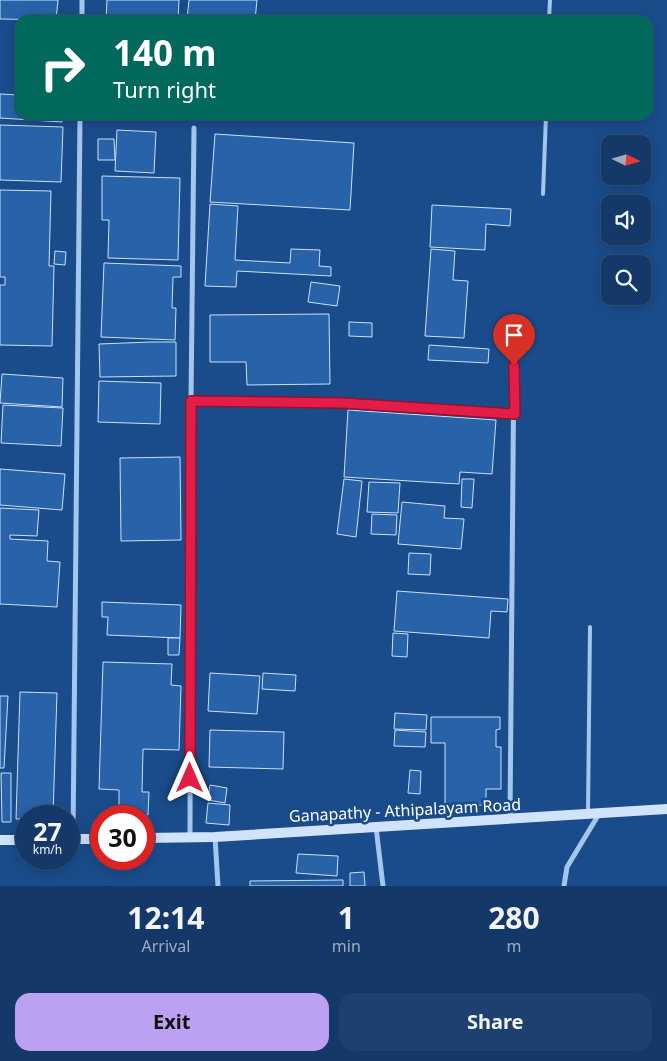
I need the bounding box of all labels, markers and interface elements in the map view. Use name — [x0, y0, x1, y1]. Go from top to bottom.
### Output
text: 140 m — [113, 29, 216, 76]
icon: right — [30, 35, 95, 100]
text: Turn right — [113, 74, 216, 104]
north arrow — [601, 135, 651, 185]
map controls — [601, 135, 651, 305]
button: sound — [601, 195, 651, 245]
button: search — [601, 255, 651, 305]
pin — [493, 314, 535, 365]
icon: arrive — [500, 321, 528, 349]
position arrow — [163, 751, 215, 803]
street label: Ganapathy - Athipalayam Road — [288, 793, 522, 827]
speed limit sign: 30 — [90, 805, 155, 870]
text: 27 — [33, 814, 62, 848]
text: km/h — [33, 841, 62, 858]
text: 12:14 — [127, 897, 204, 938]
text: 1 — [338, 897, 355, 938]
text: 280 — [488, 897, 540, 938]
text: Arrival — [141, 935, 190, 957]
text: min — [332, 935, 361, 957]
text: m — [506, 935, 521, 957]
button: Exit — [15, 993, 329, 1051]
button: Share — [339, 993, 652, 1051]

